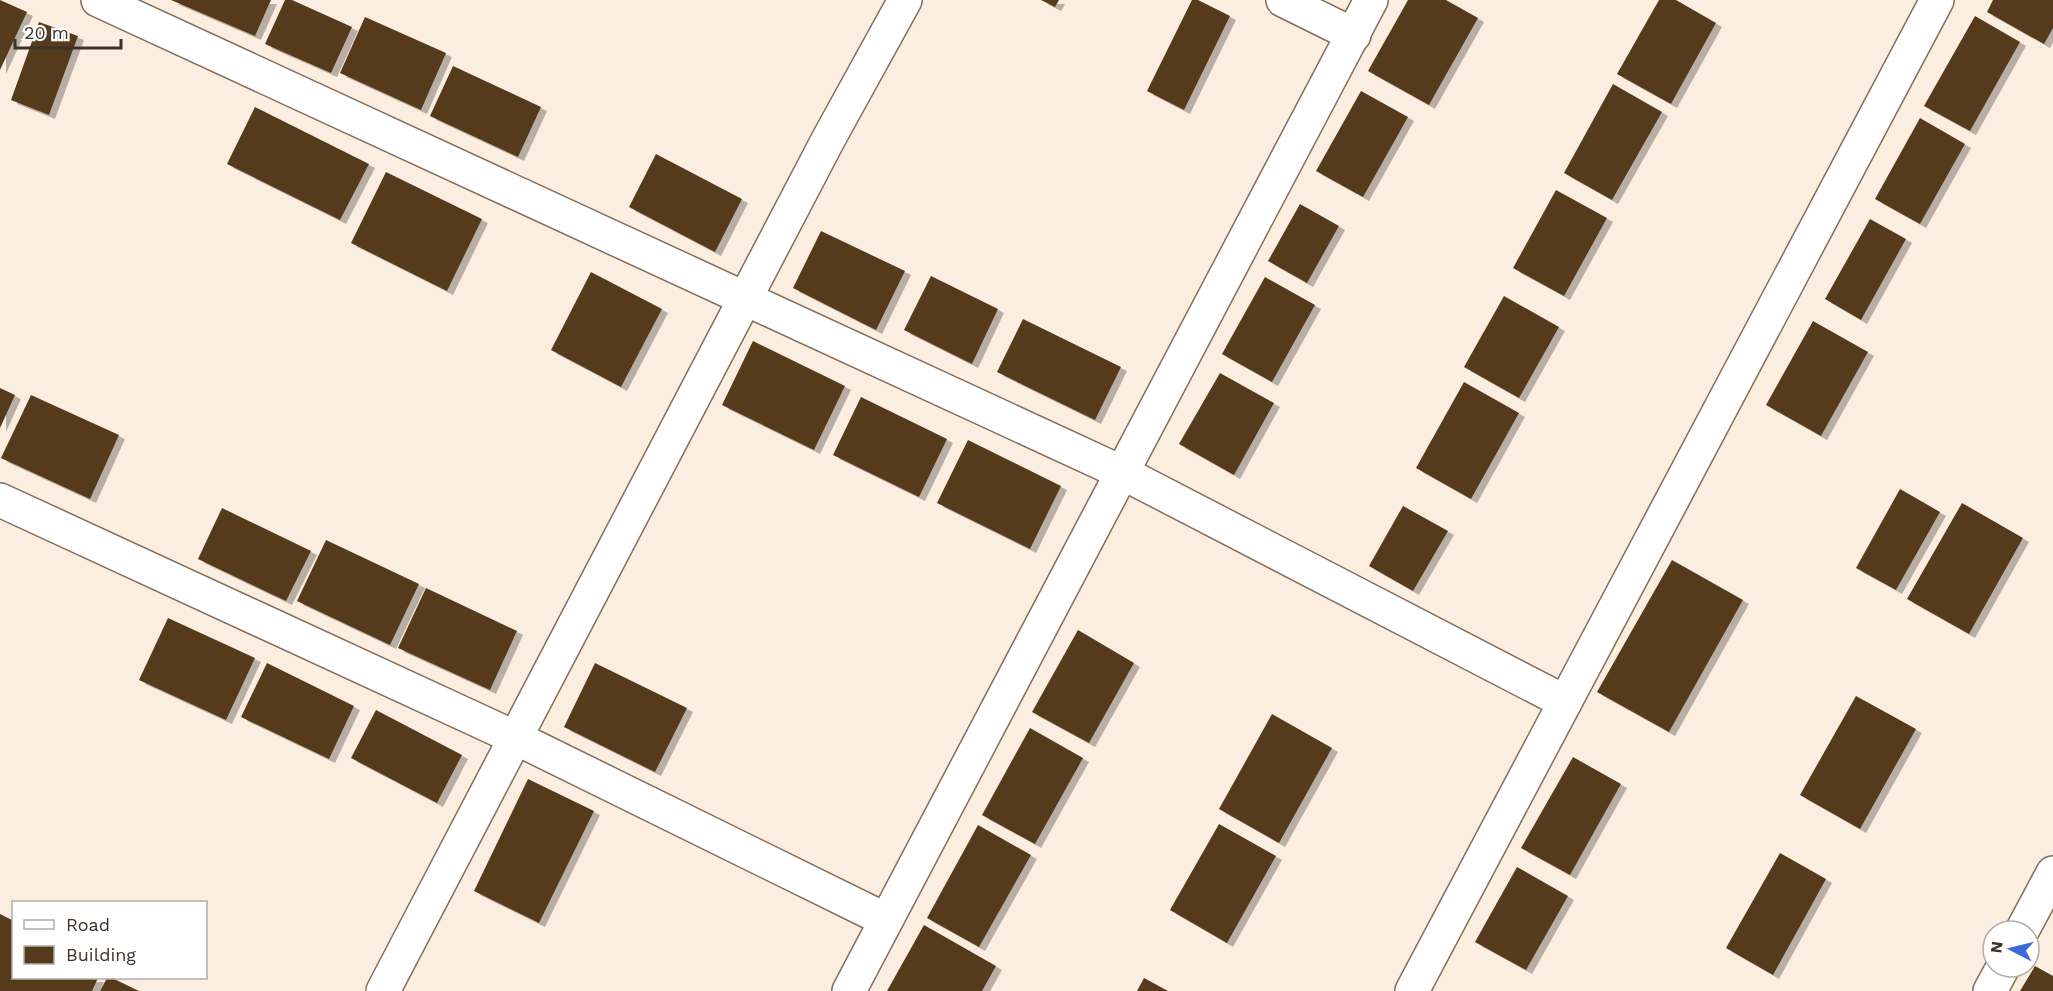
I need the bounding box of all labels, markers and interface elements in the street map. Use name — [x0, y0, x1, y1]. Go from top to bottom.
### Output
scale bar — [15, 12, 122, 50]
text: 20 m — [24, 22, 69, 43]
legend — [12, 901, 207, 979]
text: Road — [66, 914, 110, 935]
north arrow — [1981, 919, 2041, 979]
text: N — [1986, 940, 2007, 954]
text: Building — [66, 944, 136, 965]

